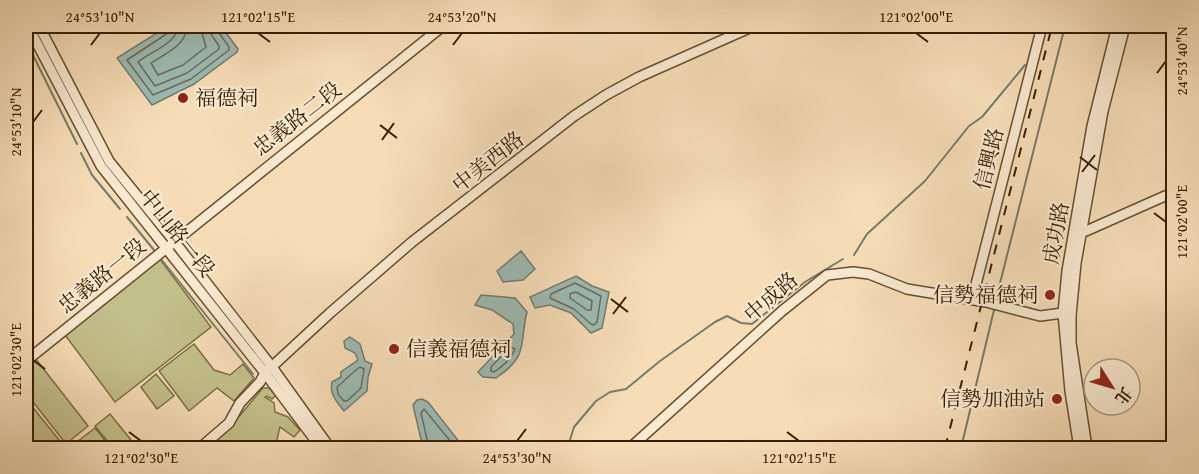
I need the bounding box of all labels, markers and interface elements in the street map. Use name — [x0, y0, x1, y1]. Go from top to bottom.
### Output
text: 24°53'10"N — [66, 6, 135, 27]
text: 121°02'15"E — [221, 6, 295, 27]
text: 24°53'20"N — [428, 6, 497, 27]
text: 121°02'00"E — [879, 6, 953, 27]
text: 24°53'40"N — [1171, 26, 1192, 95]
street label: 忠義路二段 — [246, 74, 348, 163]
place label: 福德祠 — [195, 82, 258, 113]
text: 24°53'10"N — [5, 87, 26, 156]
marker: 福德祠 — [176, 91, 190, 105]
street label: 中美西路 — [445, 124, 530, 200]
street label: 信興路 — [966, 125, 1011, 193]
street label: 中山路一段 — [132, 182, 222, 283]
text: 121°02'00"E — [1171, 185, 1192, 259]
street label: 成功路 — [1035, 199, 1076, 267]
street label: 忠義路一段 — [51, 231, 152, 321]
street label: 中成路 — [737, 264, 805, 329]
place label: 信勢福德祠 — [933, 279, 1038, 310]
marker: 信勢福德祠 — [1043, 288, 1057, 302]
text: 121°02'30"E — [5, 323, 26, 397]
place label: 信義福德祠 — [406, 333, 511, 364]
marker: 信義福德祠 — [387, 342, 401, 356]
north arrow — [1082, 357, 1142, 417]
text: 北 — [1110, 382, 1138, 410]
place label: 信勢加油站 — [940, 383, 1045, 414]
marker: 信勢加油站 — [1050, 392, 1064, 406]
text: 121°02'30"E — [104, 447, 178, 468]
text: 24°53'30"N — [483, 447, 552, 468]
text: 121°02'15"E — [762, 447, 836, 468]

